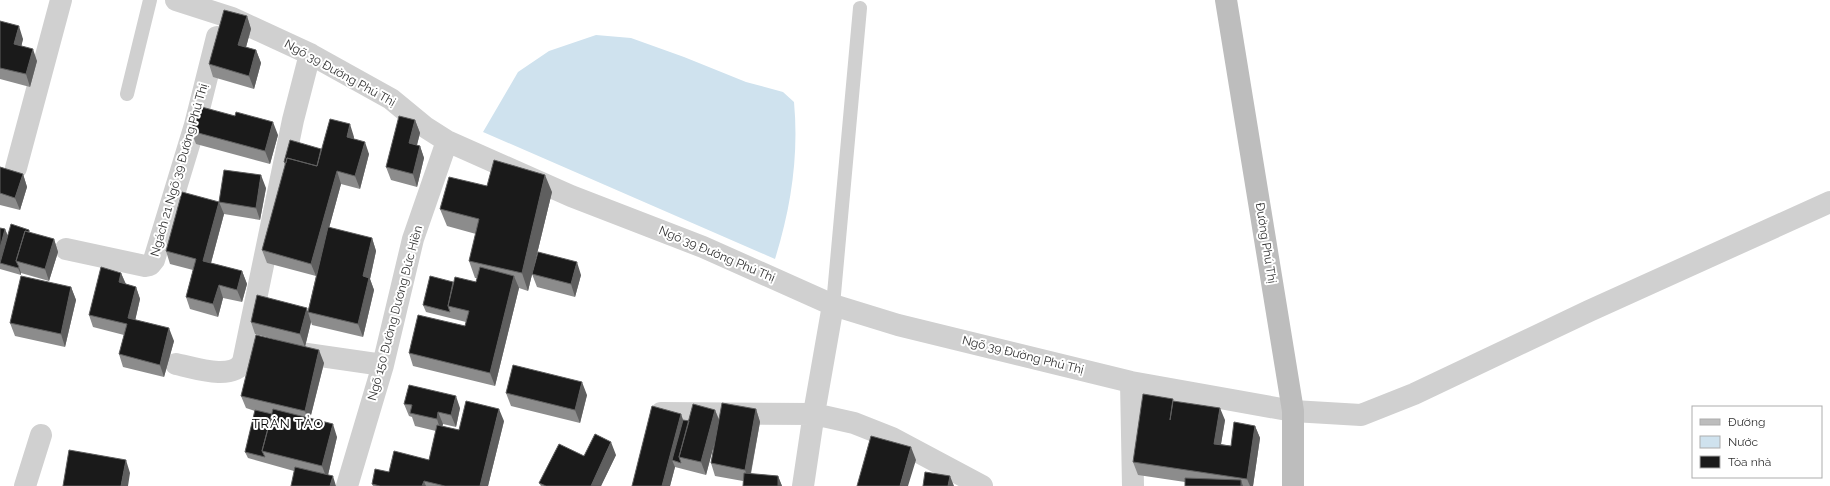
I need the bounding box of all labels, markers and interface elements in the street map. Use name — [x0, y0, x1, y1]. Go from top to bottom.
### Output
street label: Ngõ 39 Đường Phú Thị — [282, 37, 398, 109]
street label: Ngách 21 Ngõ 39 Đường Phú Thị — [148, 82, 210, 258]
street label: Đường Phú Thị — [1253, 202, 1279, 284]
street label: Ngõ 39 Đường Phú Thị — [657, 223, 777, 285]
street label: Ngõ 150 Đường Dương Đức Hiền — [365, 224, 425, 402]
street label: Ngõ 39 Đường Phú Thị — [961, 333, 1085, 377]
legend — [1692, 406, 1822, 478]
district label: TRÂN TẢO — [252, 415, 324, 431]
text: Đường — [1728, 415, 1765, 429]
text: Nước — [1728, 435, 1759, 449]
text: Tòa nhà — [1728, 455, 1771, 469]

